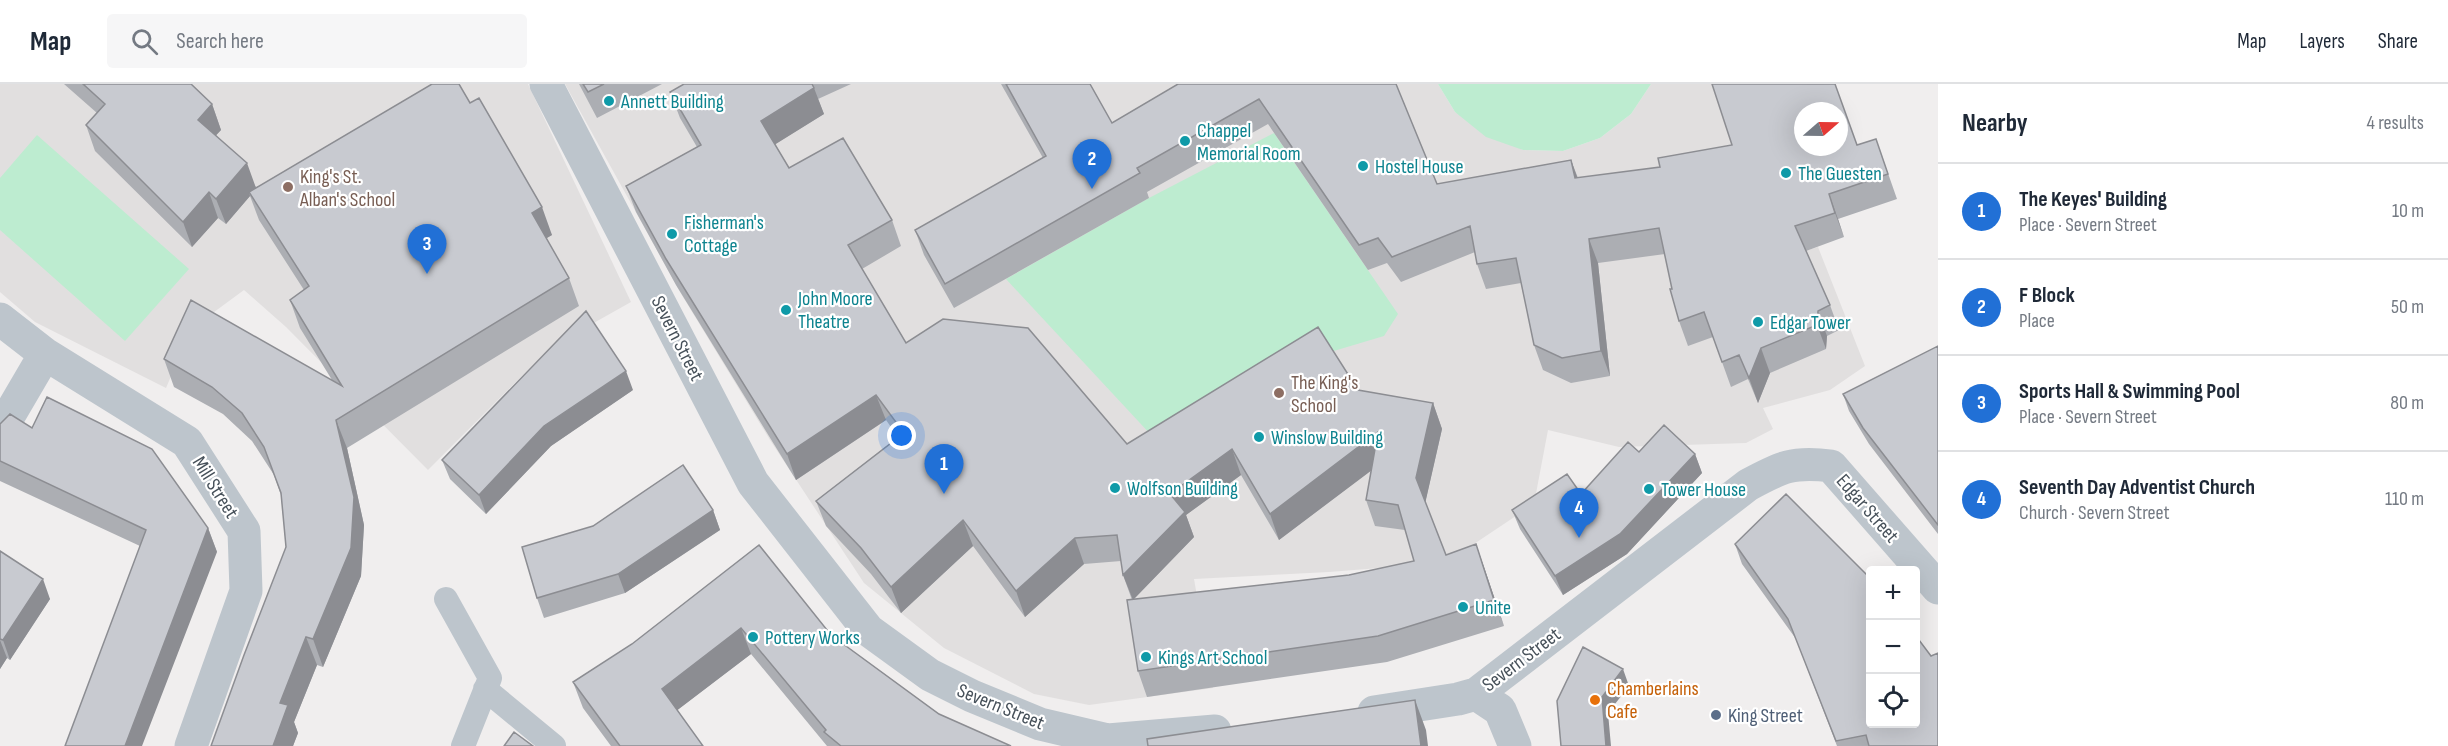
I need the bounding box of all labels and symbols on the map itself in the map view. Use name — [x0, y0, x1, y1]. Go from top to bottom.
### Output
place label: Annett Building — [620, 90, 724, 114]
marker: Annett Building — [602, 94, 616, 108]
north arrow — [1794, 102, 1848, 156]
place label: Chappel Memorial Room — [1197, 119, 1301, 166]
marker: Chappel Memorial Room — [1178, 134, 1192, 148]
pin: 2 — [1072, 140, 1112, 189]
place label: Hostel House — [1375, 155, 1464, 179]
marker: Hostel House — [1356, 159, 1370, 173]
place label: The Guesten — [1798, 162, 1882, 186]
place label: King's St. Alban's School — [299, 165, 395, 212]
marker: The Guesten — [1779, 166, 1793, 180]
marker: King's St. Alban's School — [281, 180, 295, 194]
place label: Fisherman's Cottage — [684, 211, 764, 258]
pin: 3 — [408, 224, 446, 274]
marker: Fisherman's Cottage — [665, 227, 679, 241]
place label: John Moore Theatre — [797, 287, 873, 334]
street label: Severn Street — [646, 292, 709, 385]
marker: John Moore Theatre — [779, 303, 793, 317]
place label: Edgar Tower — [1770, 311, 1851, 335]
marker: Edgar Tower — [1751, 315, 1765, 329]
place label: The King's School — [1291, 371, 1358, 418]
marker: The King's School — [1272, 386, 1286, 400]
your location — [887, 421, 916, 450]
place label: Winslow Building — [1271, 426, 1383, 450]
marker: Winslow Building — [1252, 430, 1266, 444]
pin: 1 — [924, 444, 964, 494]
street label: Mill Street — [187, 452, 243, 523]
street label: Edgar Street — [1831, 469, 1904, 548]
place label: Wolfson Building — [1127, 477, 1238, 501]
place label: Tower House — [1661, 478, 1746, 502]
marker: Wolfson Building — [1108, 481, 1122, 495]
marker: Tower House — [1642, 482, 1656, 496]
pin: 4 — [1560, 488, 1598, 538]
place label: Unite — [1475, 596, 1511, 620]
marker: Unite — [1456, 600, 1470, 614]
street label: Severn Street — [1478, 623, 1565, 697]
place label: Pottery Works — [765, 626, 860, 650]
marker: Pottery Works — [746, 630, 760, 644]
place label: Kings Art School — [1158, 646, 1267, 670]
marker: Kings Art School — [1139, 650, 1153, 664]
place label: Chamberlains Cafe — [1607, 677, 1699, 724]
street label: Severn Street — [954, 679, 1048, 735]
marker: Chamberlains Cafe — [1588, 693, 1602, 707]
place label: King Street — [1728, 704, 1803, 728]
marker: King Street — [1709, 708, 1723, 722]

